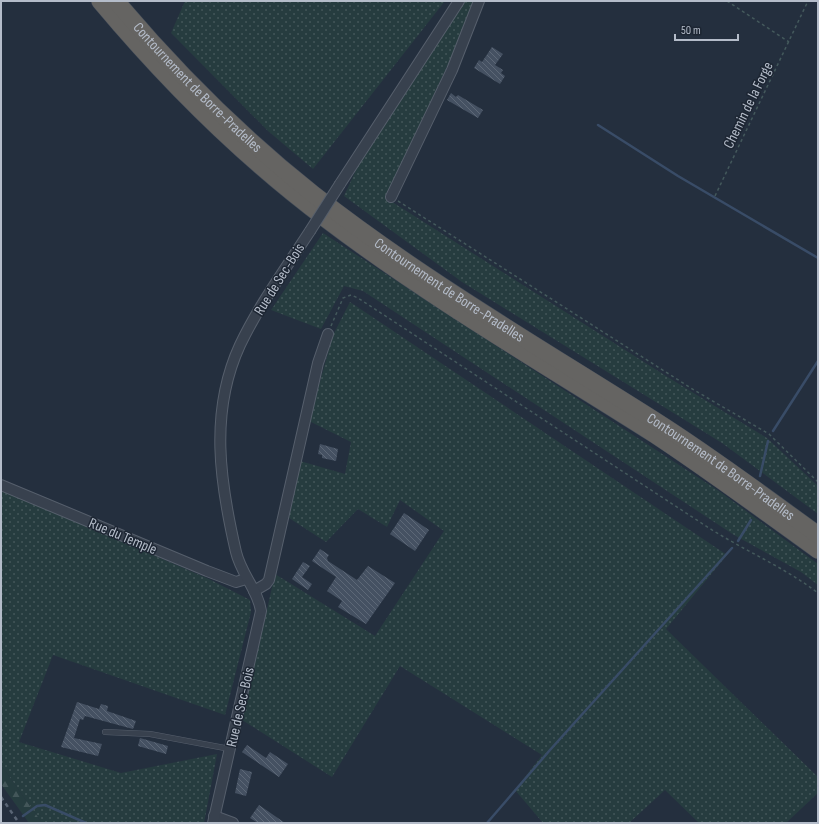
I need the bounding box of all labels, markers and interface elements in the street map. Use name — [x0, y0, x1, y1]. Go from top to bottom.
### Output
scale bar — [675, 16, 738, 42]
street label: Contournement de Borre-Pradelles — [129, 19, 266, 157]
text: 50 m — [681, 23, 701, 38]
street label: Chemin de la Forge — [719, 59, 778, 152]
street label: Contournement de Borre-Pradelles — [370, 234, 528, 347]
street label: Rue de Sec-Bois — [250, 240, 309, 319]
street label: Contournement de Borre-Pradelles — [643, 409, 798, 525]
street label: Rue du Temple — [86, 514, 160, 559]
street label: Rue de Sec-Bois — [222, 665, 259, 749]

